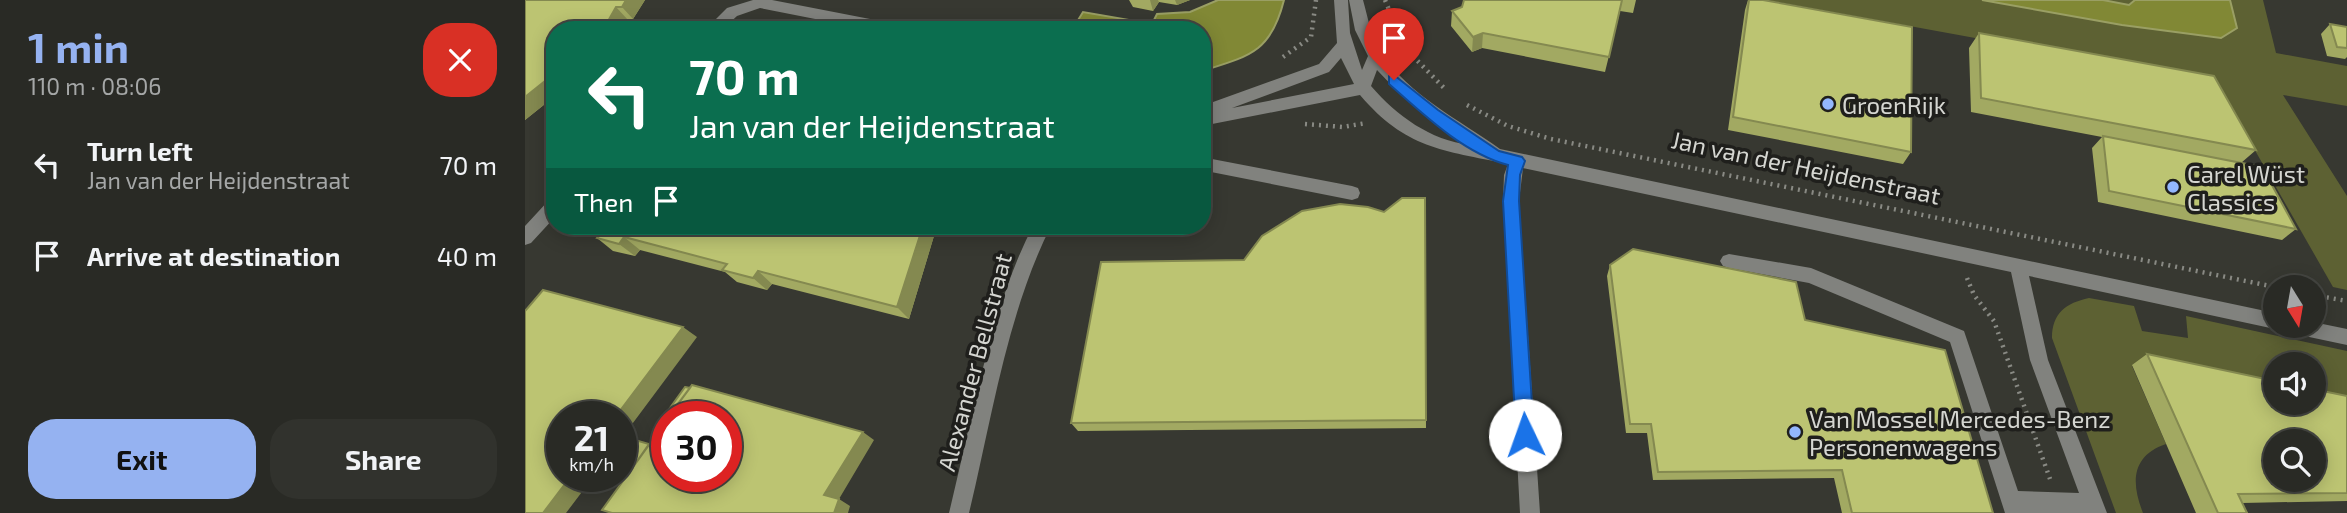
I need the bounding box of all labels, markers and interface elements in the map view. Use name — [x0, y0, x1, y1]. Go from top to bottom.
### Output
pin — [1364, 8, 1424, 80]
icon: arrive — [1375, 19, 1413, 57]
text: 1 min — [28, 21, 129, 71]
button: close — [423, 23, 497, 97]
text: 70 m — [689, 46, 800, 105]
icon: left — [574, 49, 665, 140]
text: 110 m · 08:06 — [28, 72, 161, 100]
place label: GroenRijk — [1842, 90, 1946, 119]
marker: GroenRijk — [1820, 96, 1836, 112]
text: Jan van der Heijdenstraat — [689, 106, 1055, 144]
street label: Jan van der Heijdenstraat — [1669, 124, 1943, 210]
text: Turn left — [87, 135, 193, 166]
icon: left — [28, 146, 66, 184]
text: 70 m — [439, 149, 497, 180]
place label: Carel Wüst Classics — [2187, 159, 2305, 216]
text: Jan van der Heijdenstraat — [87, 166, 350, 194]
marker: Carel Wüst Classics — [2165, 179, 2181, 195]
icon: arrive — [647, 182, 685, 220]
text: Then — [574, 186, 633, 217]
icon: arrive — [28, 237, 66, 275]
text: Arrive at destination — [87, 240, 340, 271]
text: 40 m — [437, 240, 497, 271]
street label: Alexander Bellstraat — [931, 250, 1017, 474]
north arrow — [2263, 275, 2326, 338]
map controls — [2263, 275, 2326, 492]
button: sound — [2263, 352, 2326, 415]
position arrow — [1488, 398, 1562, 472]
speed limit sign: 30 — [651, 401, 742, 492]
place label: Van Mossel Mercedes-Benz Personenwagens — [1809, 404, 2111, 461]
text: 21 — [574, 416, 609, 458]
button: Exit — [28, 419, 256, 499]
button: Share — [270, 419, 497, 499]
marker: Van Mossel Mercedes-Benz Personenwagens — [1787, 424, 1803, 440]
button: search — [2263, 429, 2326, 492]
text: km/h — [569, 453, 614, 475]

